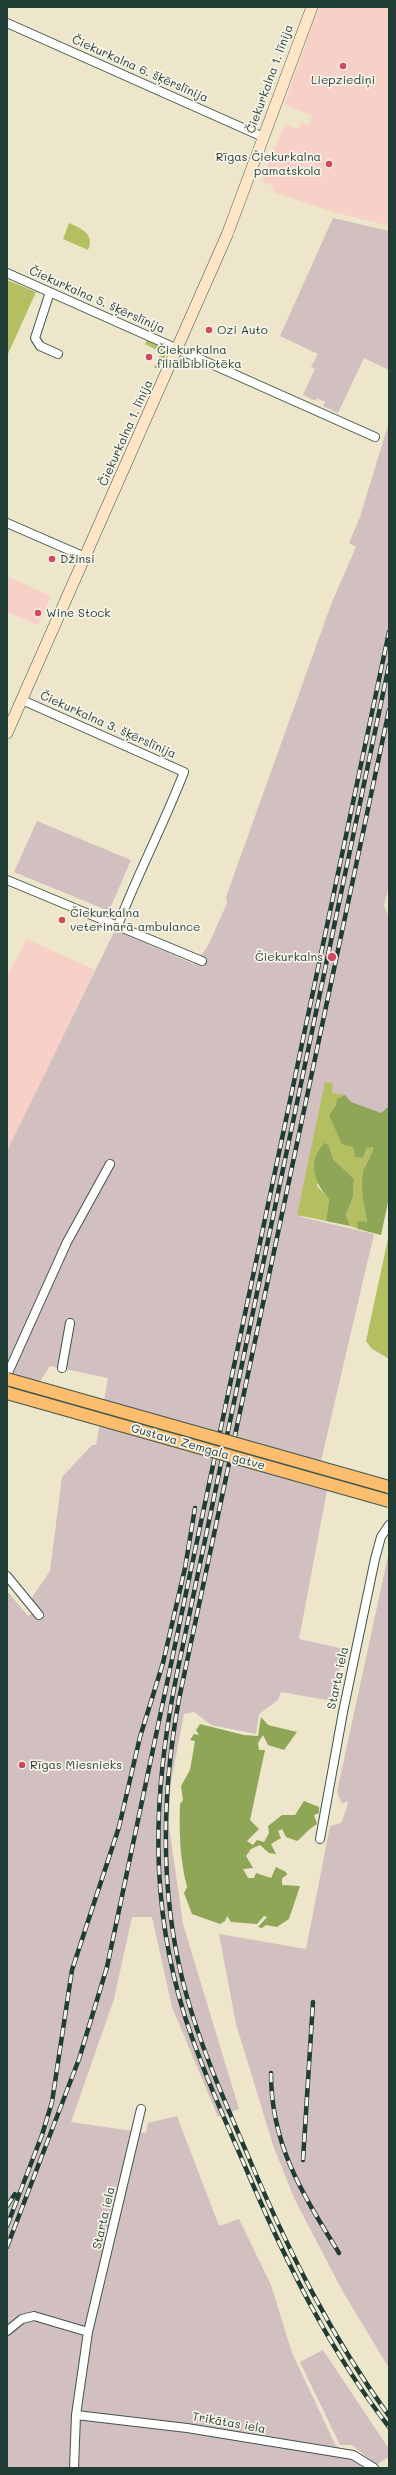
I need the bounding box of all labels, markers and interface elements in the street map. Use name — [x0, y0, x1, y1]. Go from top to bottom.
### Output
street label: Čiekurkalna 1. līnija — [244, 23, 296, 135]
street label: Čiekurkalna 6. šķērslīnija — [70, 32, 210, 106]
marker: Liepziediņi — [338, 61, 348, 71]
place label: Liepziediņi — [311, 73, 375, 87]
place label: Rīgas Čiekurkalna pamatskola — [216, 150, 321, 178]
marker: Rīgas Čiekurkalna pamatskola — [324, 159, 334, 169]
street label: Čiekurkalna 5. šķērslīnija — [27, 263, 167, 337]
place label: Ozi Auto — [217, 323, 268, 337]
marker: Ozi Auto — [204, 325, 214, 335]
place label: Čiekurkalna filiālbibliotēka — [157, 343, 242, 371]
marker: Čiekurkalna filiālbibliotēka — [144, 352, 154, 362]
street label: Čiekurkalna 1. līnija — [96, 378, 156, 488]
place label: Džinsi — [60, 552, 95, 566]
marker: Džinsi — [47, 554, 57, 564]
place label: Wine Stock — [46, 606, 111, 620]
marker: Wine Stock — [33, 608, 43, 618]
street label: Čiekurkalna 3. šķērslīnija — [38, 688, 178, 762]
place label: Čiekurkalna veterinārā ambulance — [70, 906, 201, 934]
marker: Čiekurkalna veterinārā ambulance — [57, 915, 67, 925]
place label: Čiekurkalns — [255, 950, 323, 964]
marker: Čiekurkalns — [326, 951, 338, 963]
street label: Gustava Zemgala gatve — [129, 1421, 267, 1473]
street label: Starta iela — [324, 1645, 352, 1711]
place label: Rīgas Miesnieks — [30, 1758, 122, 1772]
marker: Rīgas Miesnieks — [17, 1760, 27, 1770]
street label: Starta iela — [90, 2185, 118, 2251]
street label: Trikātas iela — [191, 2409, 267, 2437]

